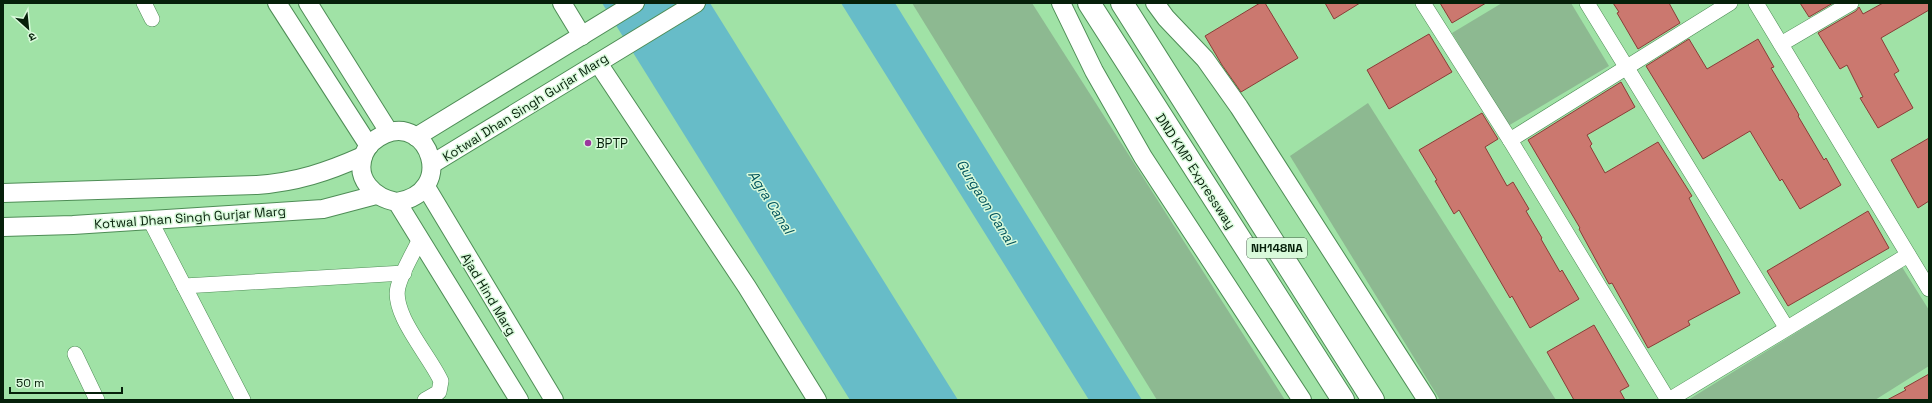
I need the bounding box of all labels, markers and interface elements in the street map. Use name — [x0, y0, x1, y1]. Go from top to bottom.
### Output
north arrow — [8, 8, 48, 48]
text: उ — [26, 29, 39, 45]
street label: Kotwal Dhan Singh Gurjar Marg — [439, 49, 611, 166]
street label: DND KMP Expressway — [1152, 110, 1239, 232]
place label: BPTP — [596, 135, 628, 152]
marker: BPTP — [583, 138, 593, 148]
water label: Gurgaon Canal — [953, 156, 1020, 249]
water label: Agra Canal — [744, 167, 798, 238]
street label: Kotwal Dhan Singh Gurjar Marg — [94, 202, 286, 233]
road number: NH148NA — [1247, 238, 1307, 258]
street label: Ajad Hind Marg — [457, 250, 520, 339]
scale bar — [10, 369, 122, 395]
text: 50 m — [16, 375, 44, 391]

